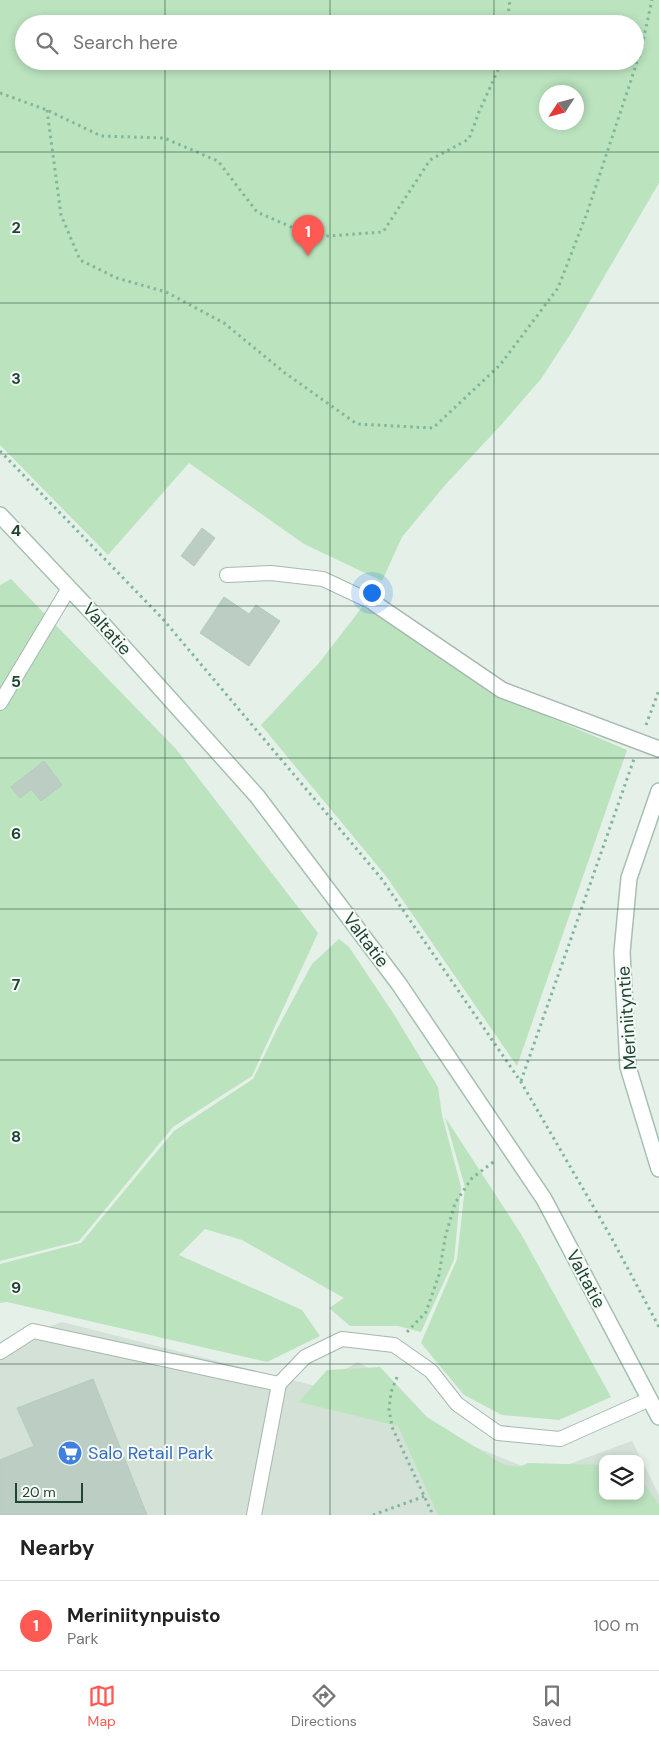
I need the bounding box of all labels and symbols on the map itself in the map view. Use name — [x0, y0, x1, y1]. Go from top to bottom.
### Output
north arrow — [539, 85, 584, 130]
pin: 1 — [292, 215, 324, 256]
text: 2 — [11, 217, 21, 238]
text: 3 — [11, 368, 21, 389]
text: 4 — [11, 520, 21, 541]
your location — [359, 580, 385, 606]
street label: Valtatie — [77, 598, 137, 660]
text: 5 — [11, 671, 21, 692]
text: 6 — [11, 823, 21, 844]
street label: Valtatie — [337, 908, 395, 972]
street label: Meriniityntie — [611, 965, 643, 1071]
text: 7 — [12, 974, 21, 995]
text: 8 — [11, 1126, 21, 1147]
street label: Valtatie — [561, 1246, 611, 1312]
text: 9 — [11, 1277, 21, 1298]
supermarket icon: Salo Retail Park — [57, 1440, 83, 1466]
place label: Salo Retail Park — [88, 1441, 213, 1465]
scale bar — [15, 1480, 82, 1503]

